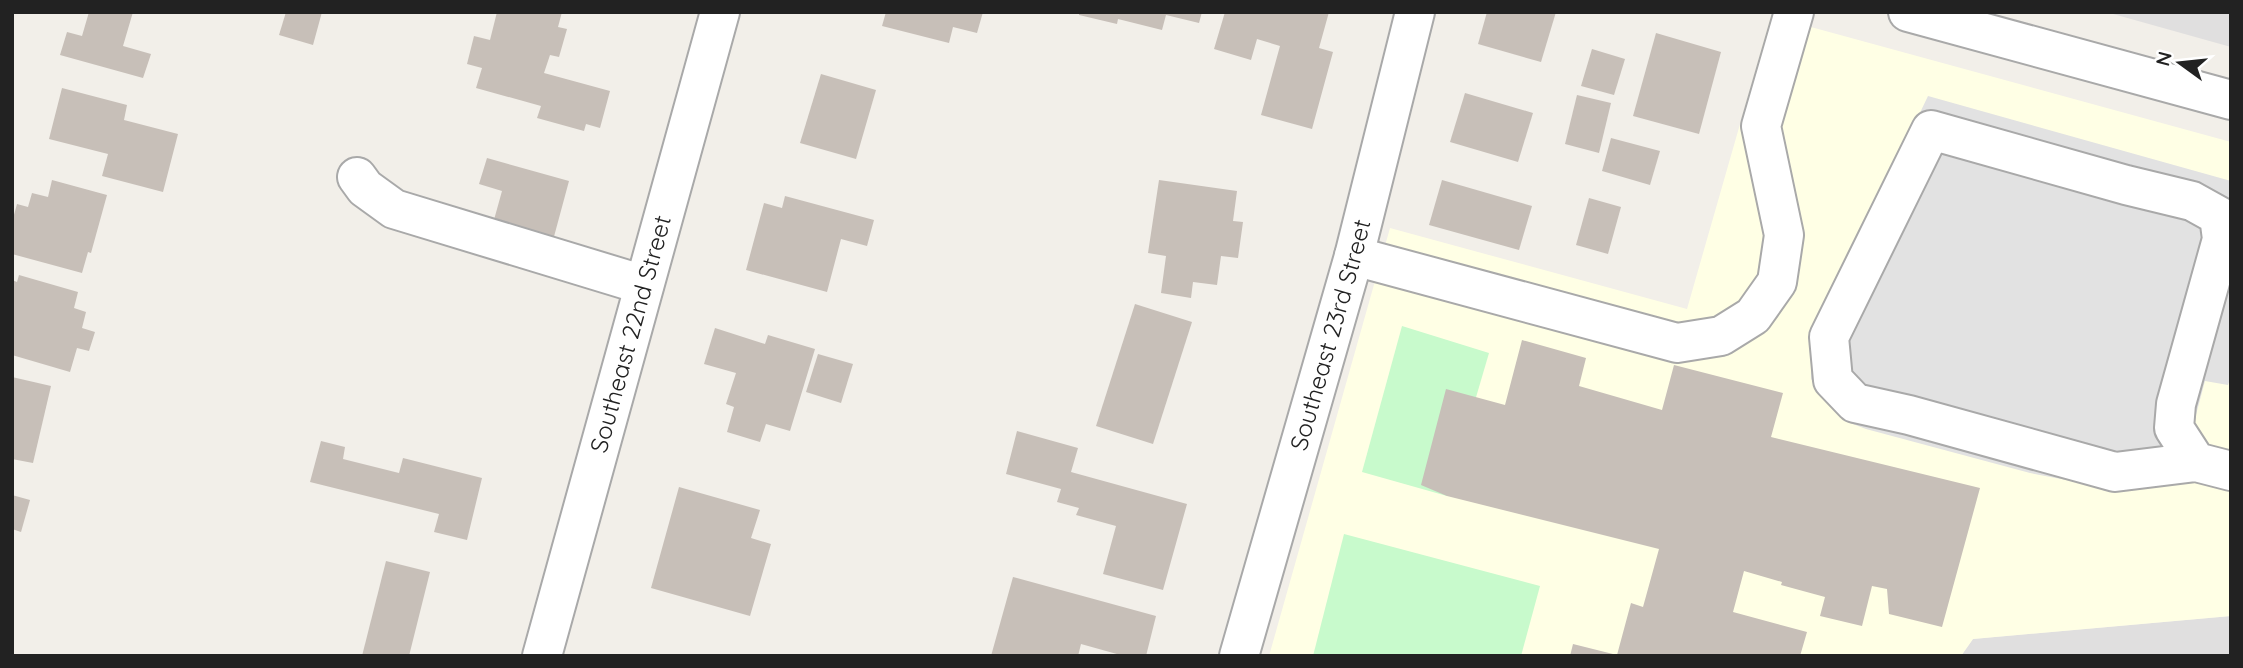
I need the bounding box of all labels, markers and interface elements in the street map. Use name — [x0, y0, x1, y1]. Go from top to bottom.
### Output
north arrow — [2145, 28, 2215, 98]
text: N — [2150, 49, 2177, 68]
street label: Southeast 22nd Street — [583, 212, 677, 456]
street label: Southeast 23rd Street — [1283, 216, 1377, 454]

